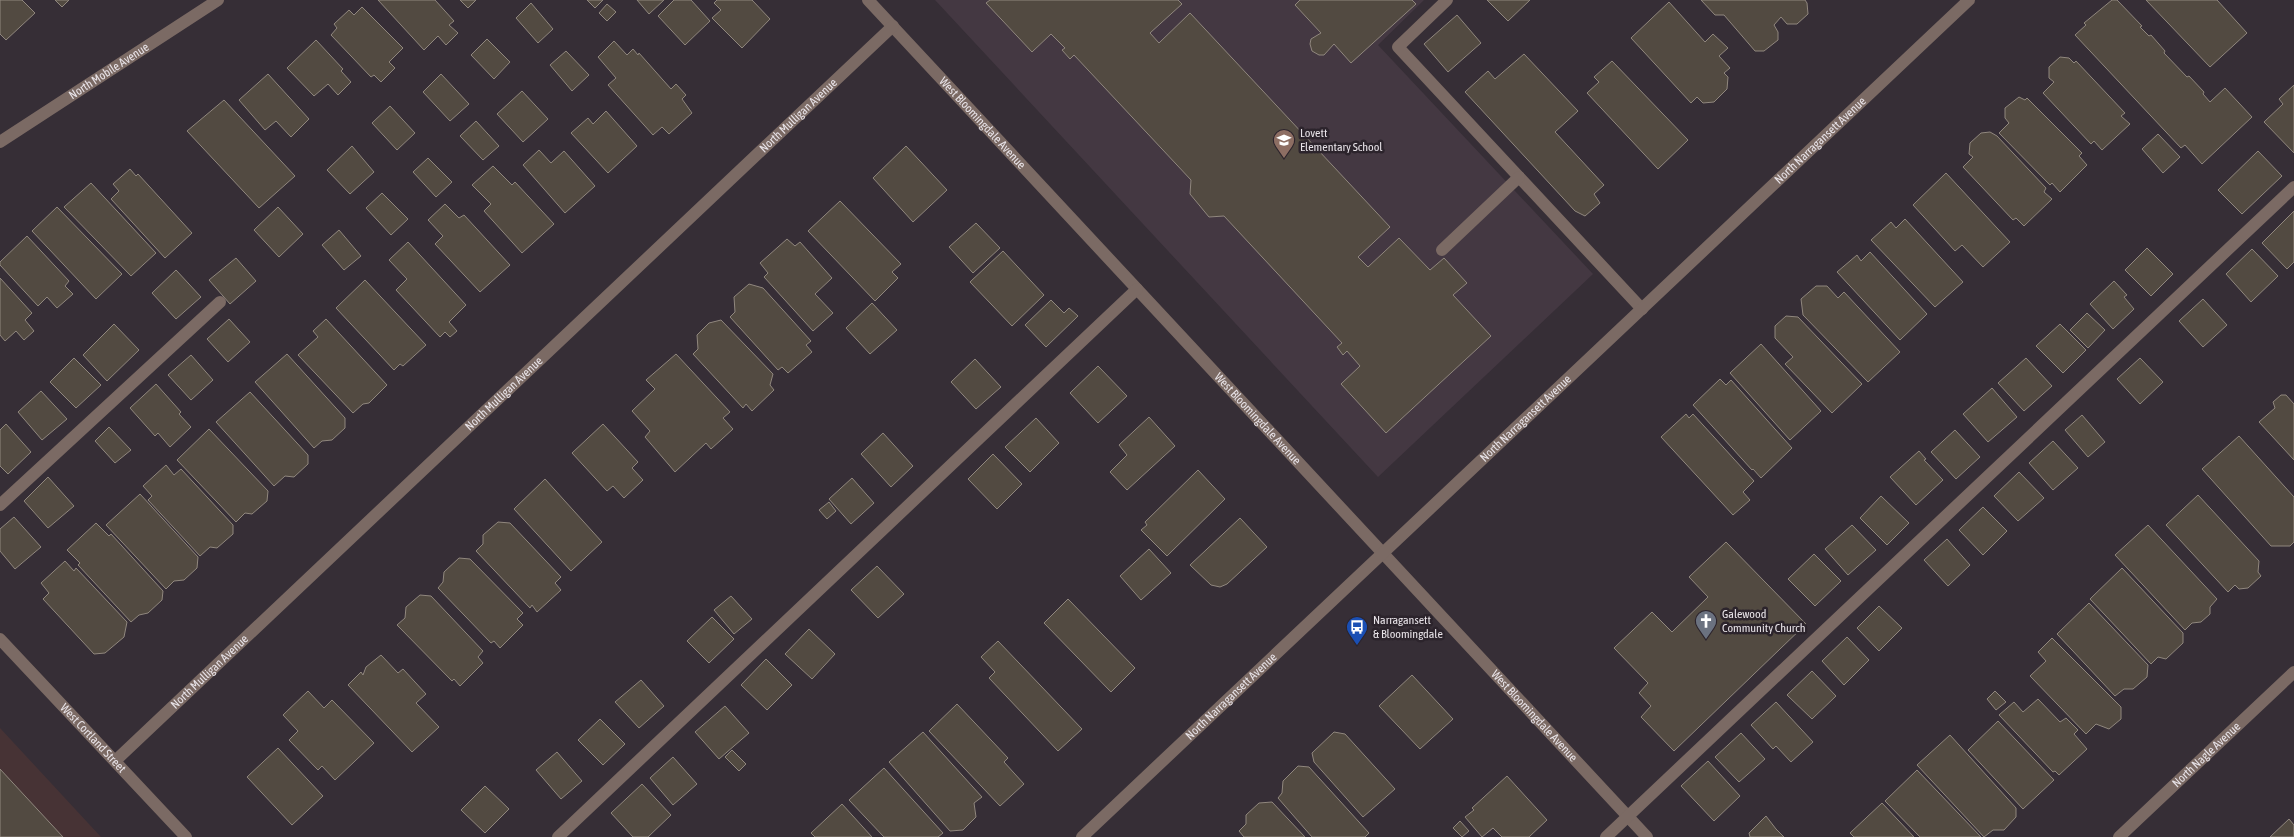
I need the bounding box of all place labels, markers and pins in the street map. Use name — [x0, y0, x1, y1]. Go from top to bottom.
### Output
place label: Lovett Elementary School — [1300, 126, 1383, 154]
school or university icon: Lovett Elementary School — [1272, 128, 1296, 159]
place label: Galewood Community Church — [1722, 607, 1806, 635]
church icon: Galewood Community Church — [1694, 609, 1718, 640]
place label: Narragansett & Bloomingdale — [1373, 613, 1443, 641]
bus stop icon: Narragansett & Bloomingdale — [1345, 615, 1369, 646]

